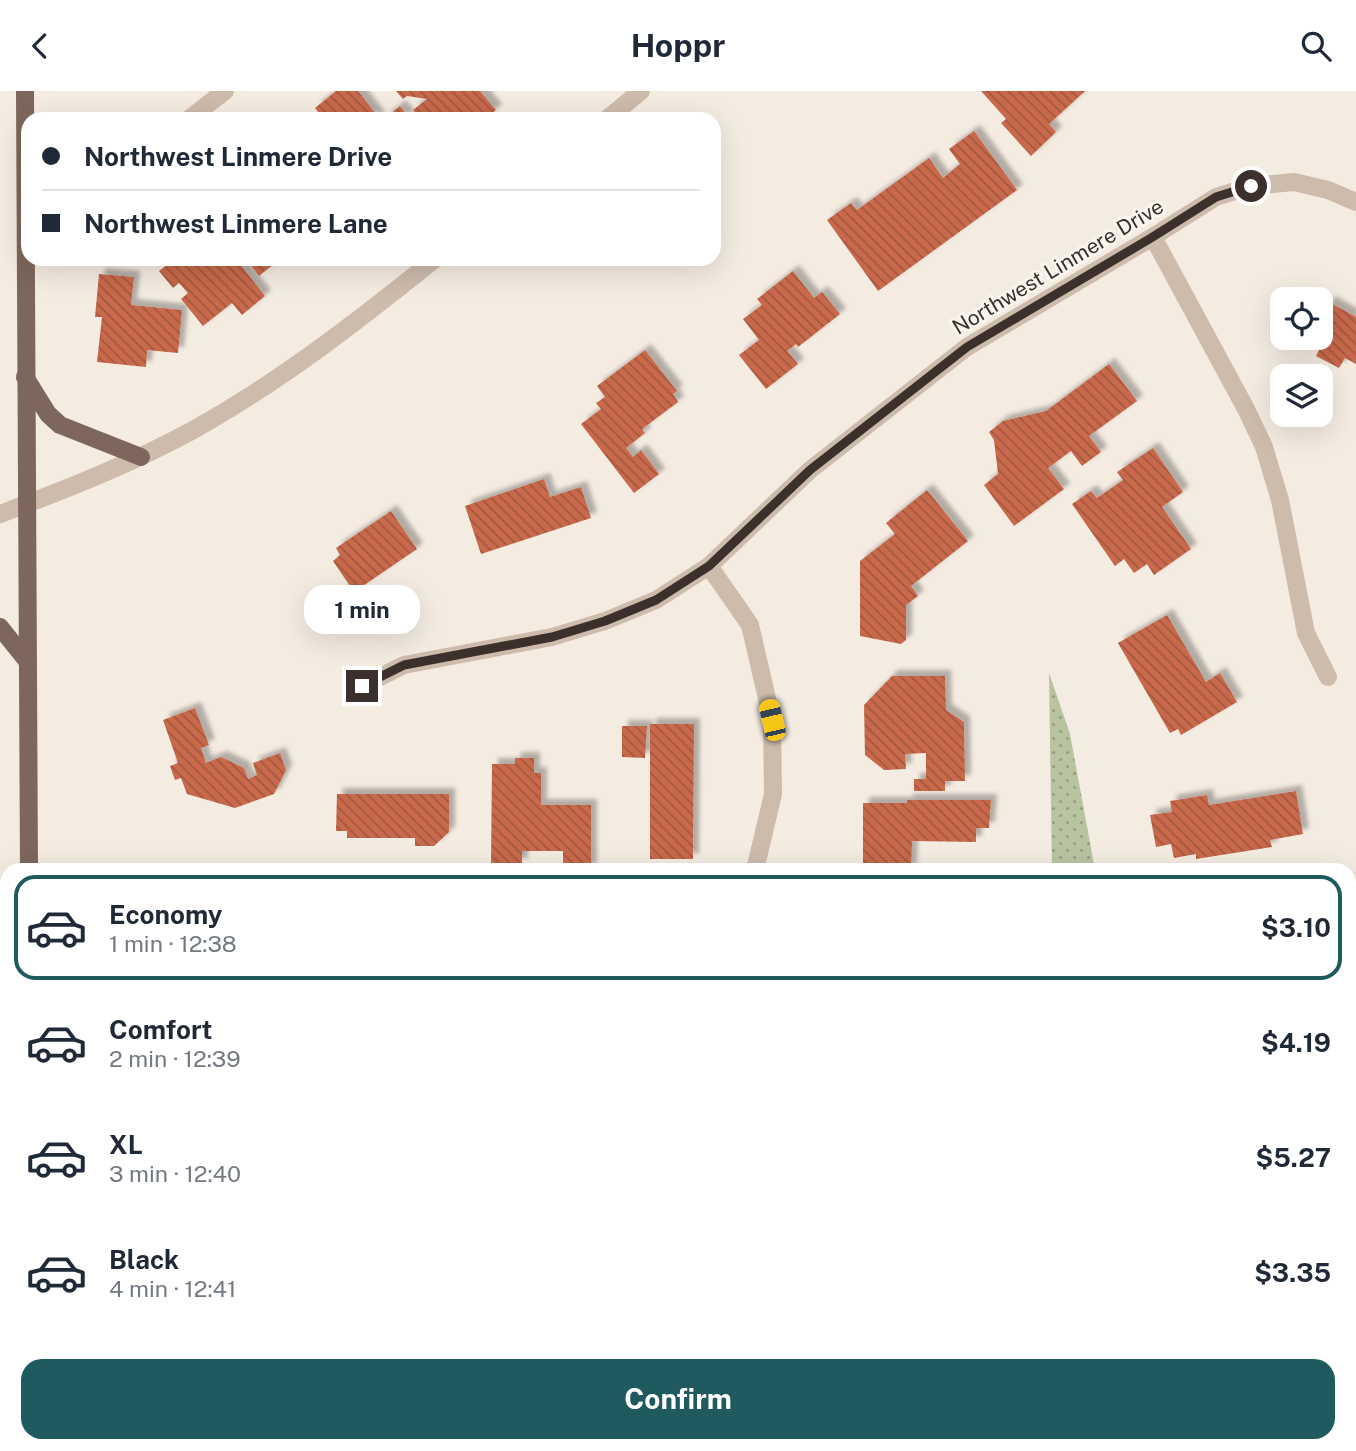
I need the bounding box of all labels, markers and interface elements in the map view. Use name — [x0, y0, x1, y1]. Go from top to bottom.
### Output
icon: back — [21, 27, 59, 65]
text: Hoppr — [631, 27, 725, 64]
icon: search — [1297, 27, 1335, 65]
text: Northwest Linmere Drive — [84, 141, 392, 172]
route start — [1235, 170, 1267, 202]
street label: Northwest Linmere Drive — [948, 194, 1168, 340]
text: Northwest Linmere Lane — [84, 208, 388, 239]
map controls — [1270, 287, 1333, 427]
button: locate — [1270, 287, 1333, 350]
button: layers — [1270, 364, 1333, 427]
callout: 1 min — [304, 585, 420, 633]
text: 1 min — [334, 596, 390, 623]
route end — [346, 670, 378, 702]
car — [758, 697, 787, 743]
icon: car — [25, 896, 88, 959]
text: Economy — [109, 899, 222, 930]
text: $3.10 — [1261, 912, 1331, 943]
text: 1 min · 12:38 — [109, 930, 237, 957]
icon: car — [25, 1011, 88, 1074]
text: Comfort — [109, 1014, 212, 1045]
text: $4.19 — [1261, 1027, 1331, 1058]
text: 2 min · 12:39 — [109, 1045, 241, 1072]
icon: car — [25, 1126, 88, 1189]
text: XL — [109, 1129, 143, 1160]
text: $5.27 — [1255, 1142, 1331, 1173]
text: 3 min · 12:40 — [109, 1160, 241, 1187]
icon: car — [25, 1241, 88, 1304]
text: Black — [109, 1244, 179, 1275]
text: $3.35 — [1254, 1257, 1331, 1288]
text: 4 min · 12:41 — [109, 1275, 236, 1302]
button: Confirm — [21, 1359, 1335, 1439]

